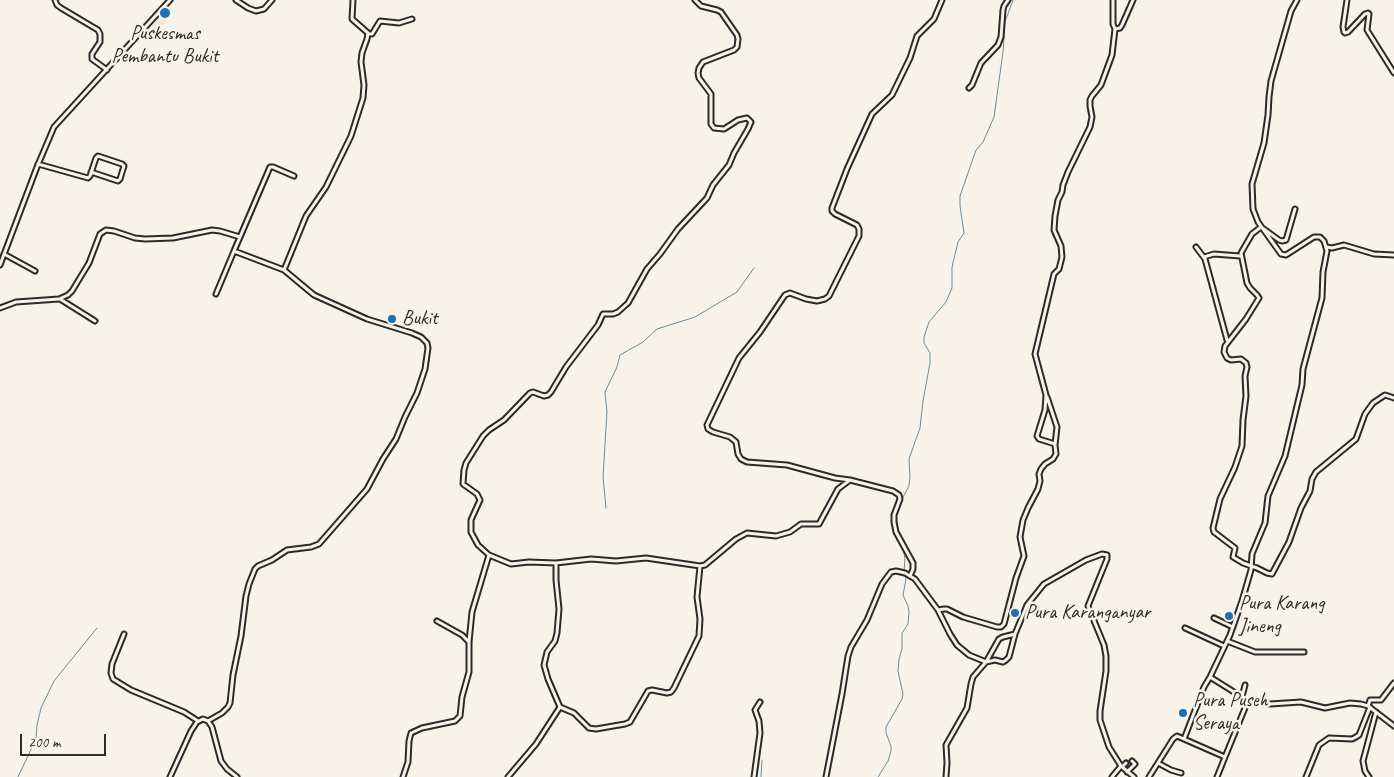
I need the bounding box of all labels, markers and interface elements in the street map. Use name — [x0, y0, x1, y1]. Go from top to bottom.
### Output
marker: Puskesmas Pembantu Bukit — [158, 6, 172, 20]
place label: Puskesmas Pembantu Bukit — [112, 22, 218, 69]
place label: Bukit — [402, 307, 438, 331]
marker: Bukit — [386, 313, 398, 325]
place label: Pura Karang Jineng — [1239, 592, 1324, 639]
place label: Pura Karanganyar — [1025, 601, 1150, 625]
marker: Pura Karanganyar — [1009, 607, 1021, 619]
marker: Pura Karang Jineng — [1223, 610, 1235, 622]
place label: Pura Puseh Seraya — [1193, 689, 1268, 736]
marker: Pura Puseh Seraya — [1177, 707, 1189, 719]
scale bar — [22, 724, 109, 756]
text: 200 m — [28, 733, 60, 752]

